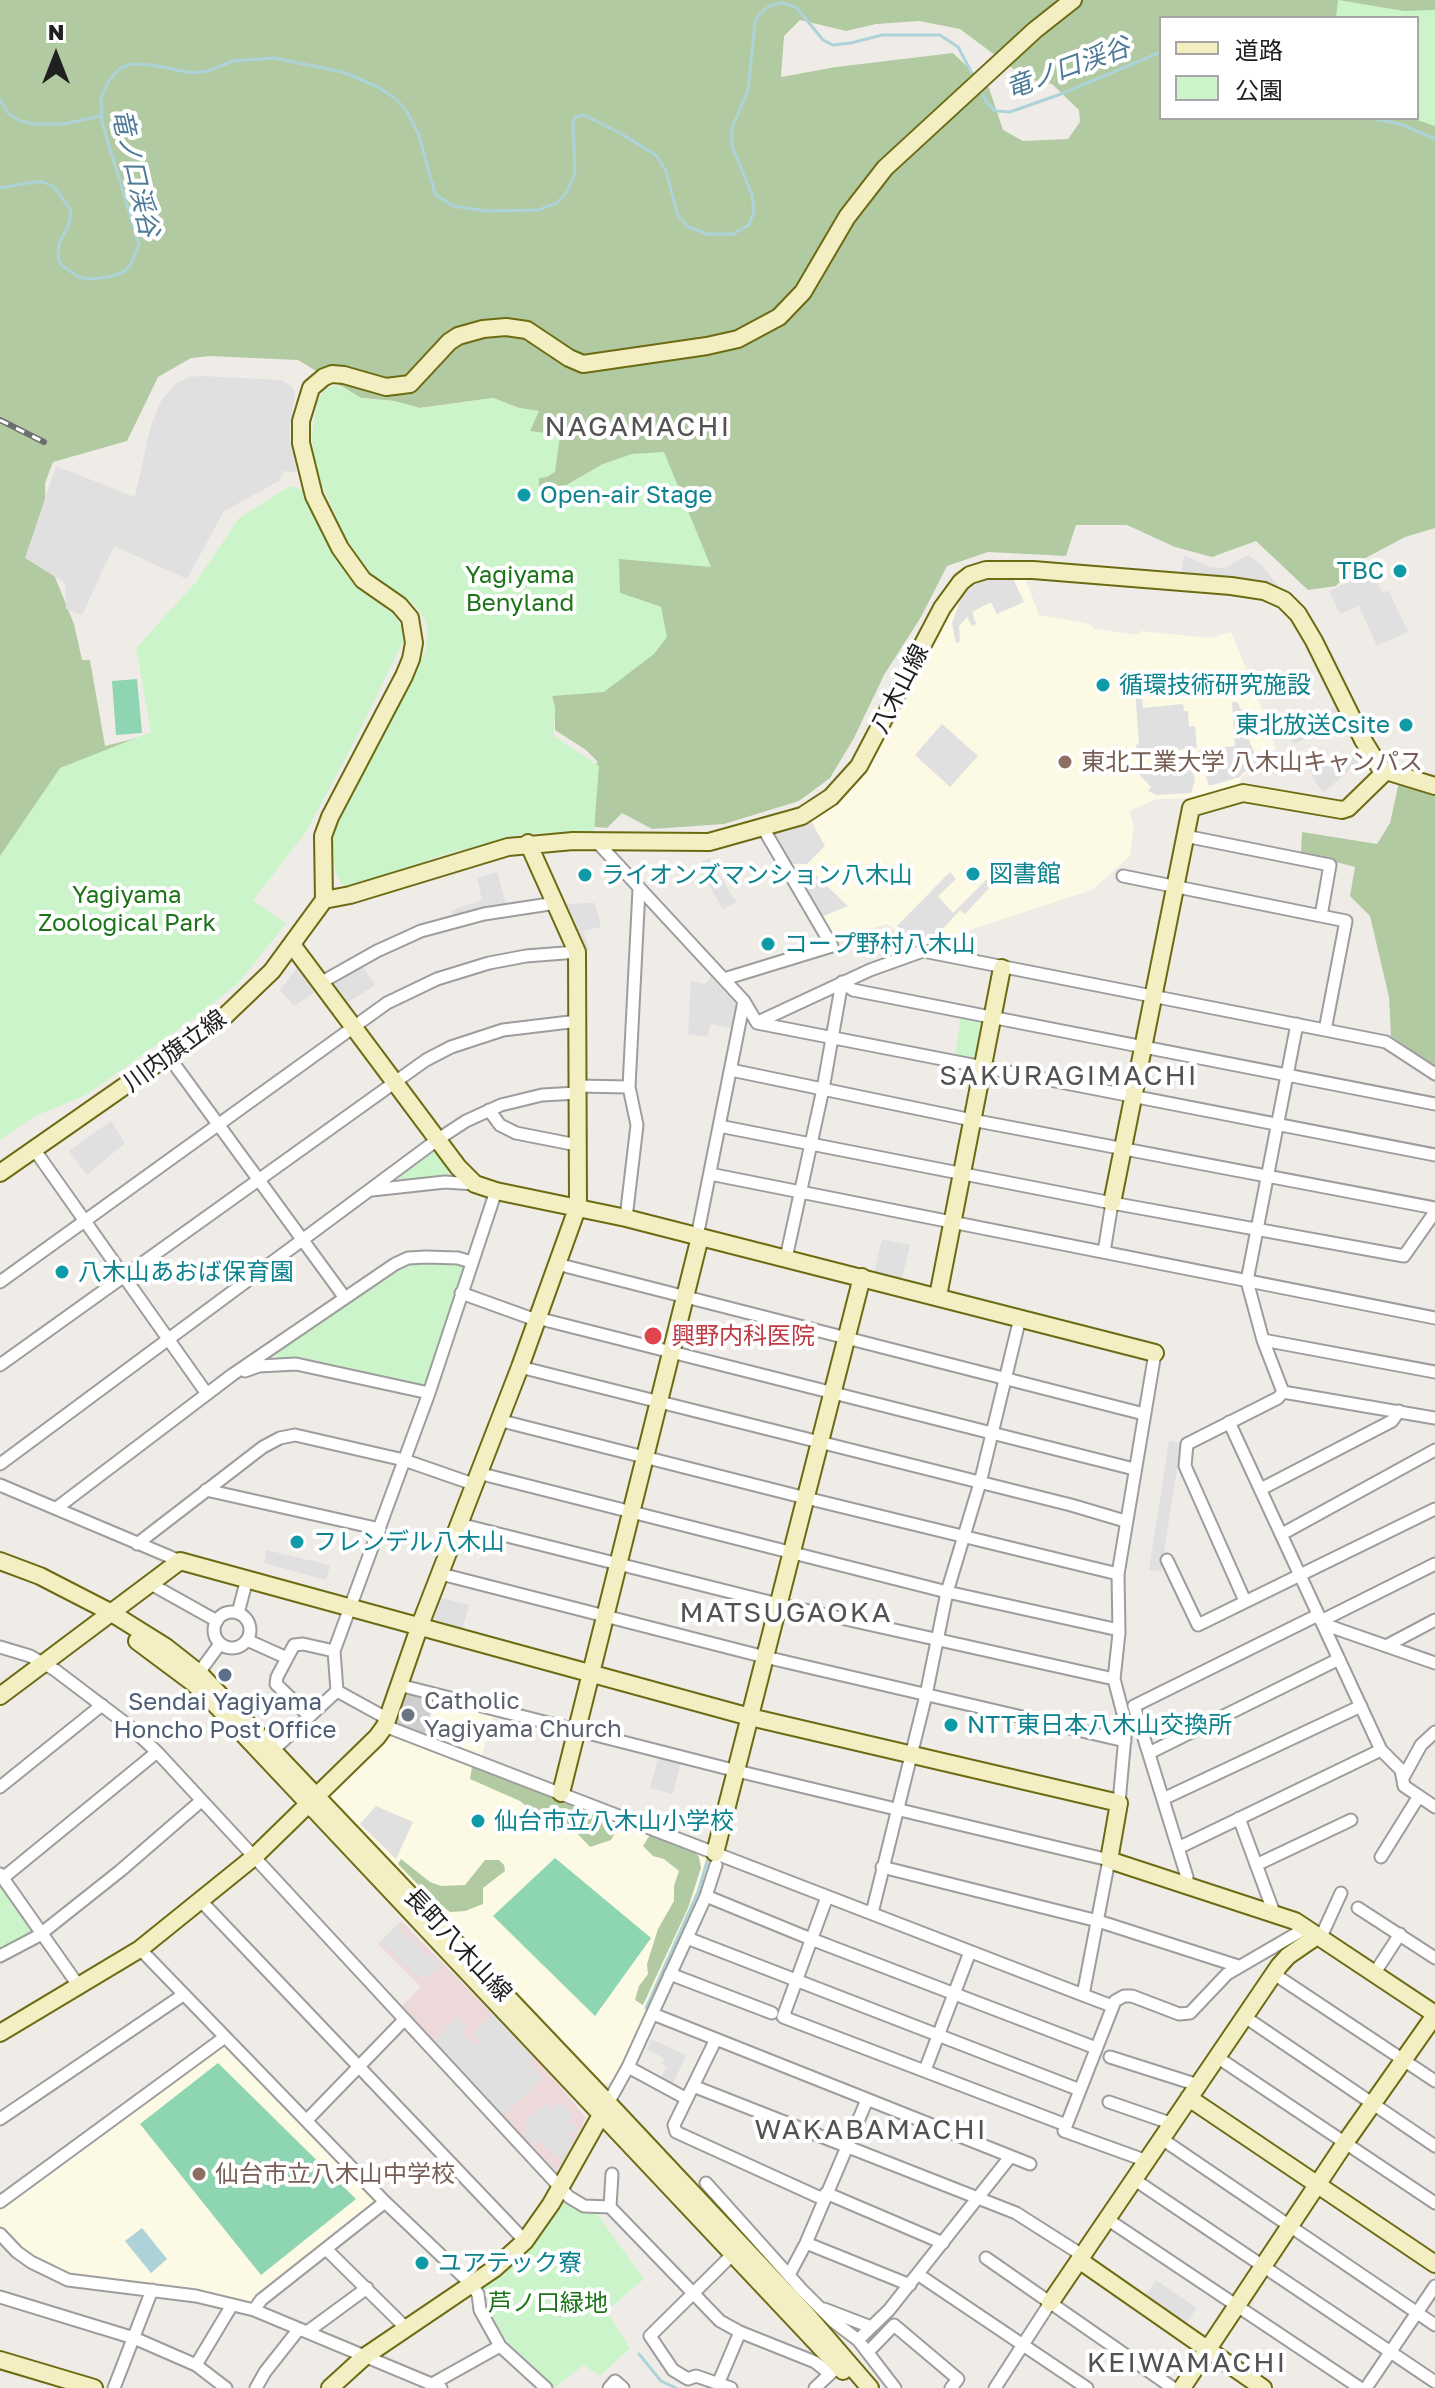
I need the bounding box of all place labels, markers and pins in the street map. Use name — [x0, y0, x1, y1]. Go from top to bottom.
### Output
place label: Open-air Stage — [540, 481, 712, 509]
marker: Open-air Stage — [515, 486, 533, 504]
place label: TBC — [1337, 557, 1384, 585]
marker: TBC — [1391, 562, 1409, 580]
place label: 循環技術研究施設 — [1119, 671, 1311, 699]
marker: 循環技術研究施設 — [1094, 676, 1112, 694]
place label: 東北放送Csite — [1235, 711, 1390, 739]
marker: 東北放送Csite — [1397, 716, 1415, 734]
place label: 東北工業大学 八木山キャンパス — [1081, 748, 1423, 776]
marker: 東北工業大学 八木山キャンパス — [1056, 753, 1074, 771]
place label: 図書館 — [989, 860, 1061, 888]
place label: ライオンズマンション八木山 — [601, 861, 913, 889]
marker: 図書館 — [964, 865, 982, 883]
marker: ライオンズマンション八木山 — [576, 866, 594, 884]
place label: コープ野村八木山 — [784, 930, 976, 958]
marker: コープ野村八木山 — [759, 935, 777, 953]
place label: 八木山あおば保育園 — [78, 1258, 294, 1286]
marker: 八木山あおば保育園 — [53, 1263, 71, 1281]
place label: 興野内科医院 — [671, 1322, 815, 1350]
marker: 興野内科医院 — [642, 1325, 664, 1347]
place label: フレンデル八木山 — [313, 1528, 505, 1556]
marker: フレンデル八木山 — [288, 1533, 306, 1551]
marker: Sendai Yagiyama Honcho Post Office — [216, 1666, 234, 1684]
place label: Catholic Yagiyama Church — [424, 1687, 622, 1743]
place label: Sendai Yagiyama Honcho Post Office — [114, 1688, 336, 1744]
marker: Catholic Yagiyama Church — [399, 1706, 417, 1724]
place label: NTT東日本八木山交換所 — [967, 1711, 1232, 1739]
marker: NTT東日本八木山交換所 — [942, 1716, 960, 1734]
place label: 仙台市立八木山小学校 — [494, 1807, 734, 1835]
marker: 仙台市立八木山小学校 — [469, 1812, 487, 1830]
place label: 仙台市立八木山中学校 — [215, 2160, 455, 2188]
marker: 仙台市立八木山中学校 — [190, 2165, 208, 2183]
place label: ユアテック寮 — [438, 2249, 582, 2277]
marker: ユアテック寮 — [413, 2254, 431, 2272]

